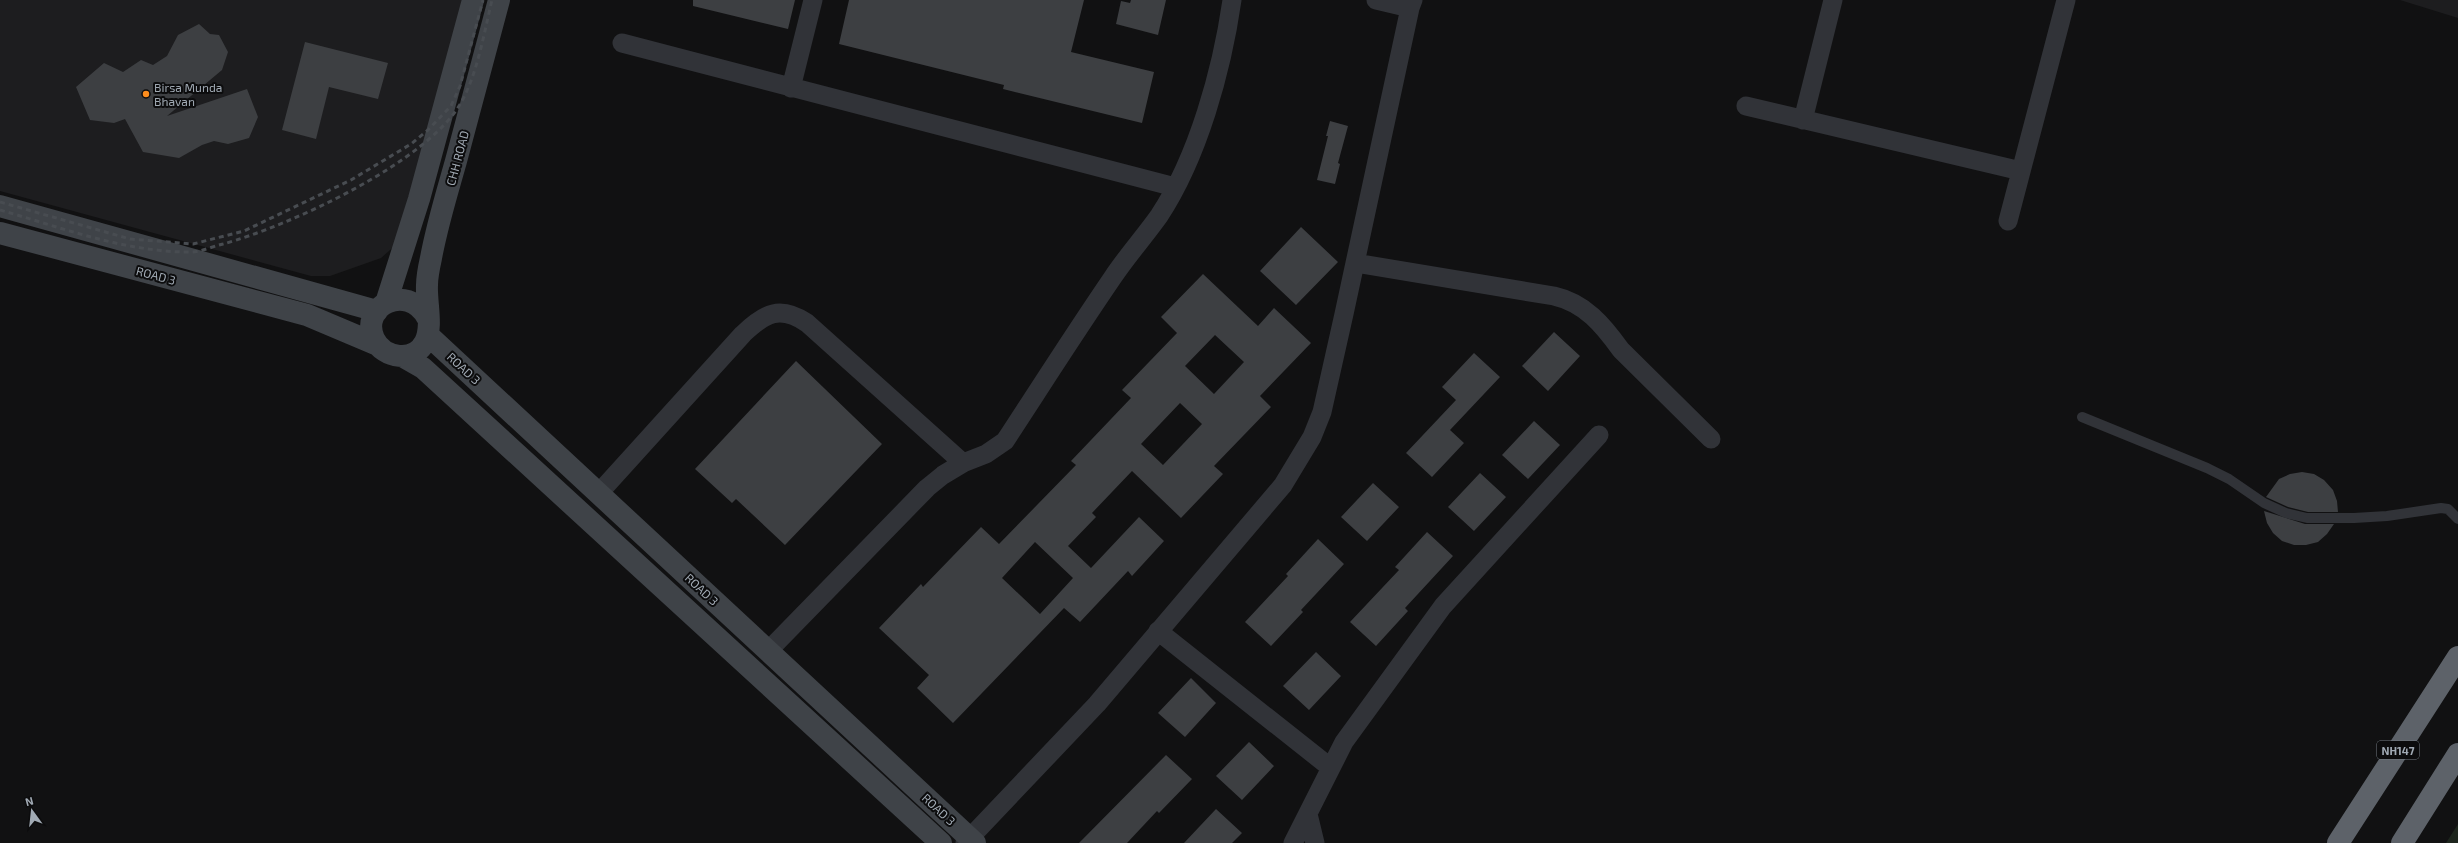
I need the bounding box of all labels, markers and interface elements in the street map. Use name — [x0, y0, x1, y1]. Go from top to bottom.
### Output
place label: Birsa Munda Bhavan — [154, 80, 222, 108]
marker: Birsa Munda Bhavan — [141, 89, 151, 99]
street label: CHH ROAD — [443, 129, 471, 187]
street label: ROAD 3 — [135, 263, 177, 287]
street label: ROAD 3 — [445, 349, 483, 387]
street label: ROAD 3 — [683, 570, 721, 608]
road number: NH147 — [2377, 741, 2419, 759]
street label: ROAD 3 — [920, 790, 958, 828]
north arrow — [12, 791, 52, 831]
text: N — [24, 794, 35, 808]

